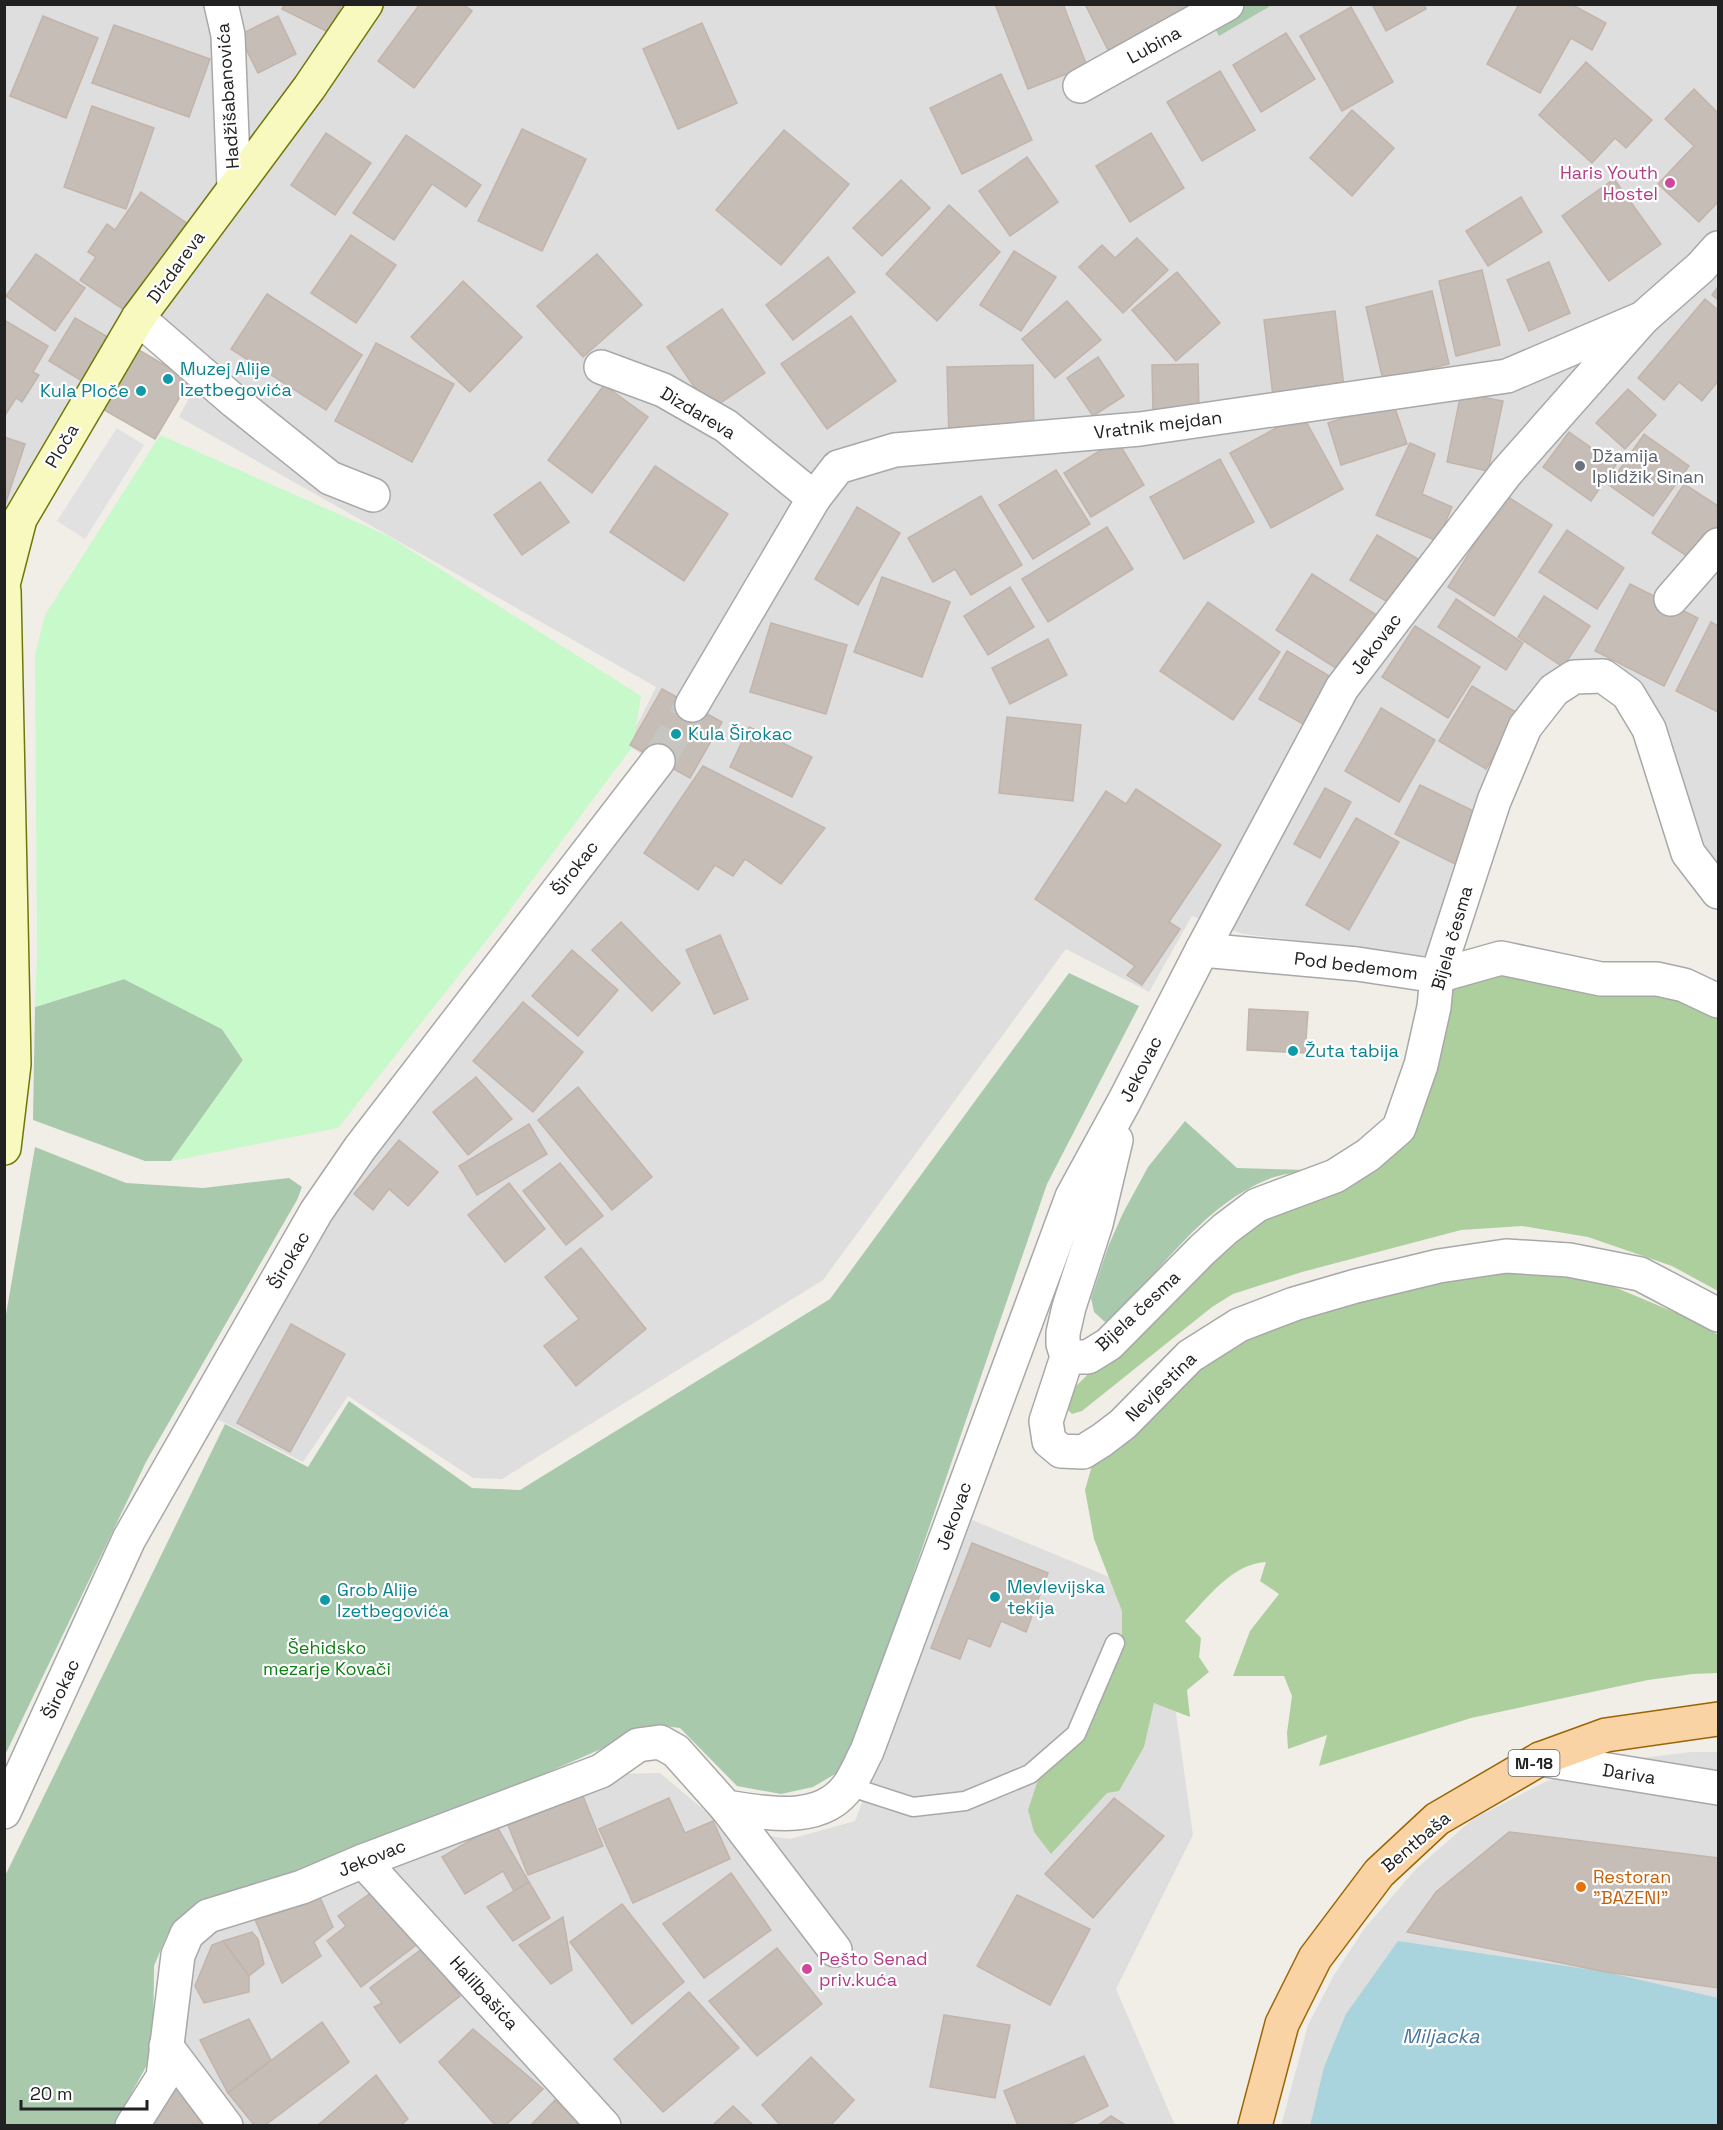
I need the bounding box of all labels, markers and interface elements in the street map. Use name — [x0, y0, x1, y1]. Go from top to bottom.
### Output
street label: Lubina — [1123, 20, 1185, 69]
street label: Hadžišabanovića — [211, 22, 244, 170]
place label: Haris Youth Hostel — [1560, 161, 1658, 205]
marker: Haris Youth Hostel — [1663, 176, 1677, 190]
street label: Dizdareva — [142, 226, 210, 307]
place label: Muzej Alije Izetbegovića — [180, 357, 292, 401]
marker: Muzej Alije Izetbegovića — [161, 372, 175, 386]
place label: Kula Ploče — [40, 379, 129, 402]
street label: Dizdareva — [656, 381, 740, 444]
marker: Kula Ploče — [134, 384, 148, 398]
street label: Vratnik mejdan — [1093, 405, 1223, 444]
street label: Ploča — [40, 419, 83, 472]
place label: Džamija Iplidžik Sinan — [1592, 444, 1704, 488]
marker: Džamija Iplidžik Sinan — [1573, 459, 1587, 473]
street label: Jekovac — [1345, 608, 1406, 679]
place label: Kula Širokac — [688, 722, 793, 745]
marker: Kula Širokac — [669, 727, 683, 741]
street label: Širokac — [546, 836, 603, 900]
street label: Bijela česma — [1426, 883, 1477, 993]
street label: Pod bedemom — [1293, 947, 1419, 985]
street label: Jekovac — [1114, 1032, 1167, 1106]
place label: Žuta tabija — [1305, 1039, 1399, 1062]
marker: Žuta tabija — [1286, 1044, 1300, 1058]
street label: Širokac — [263, 1227, 314, 1293]
street label: Bijela česma — [1090, 1266, 1185, 1356]
street label: Nevjestina — [1120, 1347, 1201, 1426]
street label: Jekovac — [931, 1478, 977, 1553]
place label: Mevlevijska tekija — [1007, 1575, 1105, 1619]
place label: Grob Alije Izetbegovića — [337, 1578, 449, 1622]
marker: Mevlevijska tekija — [988, 1590, 1002, 1604]
marker: Grob Alije Izetbegovića — [318, 1593, 332, 1607]
park label: Šehidsko mezarje Kovači — [263, 1636, 391, 1680]
street label: Širokac — [37, 1655, 84, 1722]
road number: M-18 — [1508, 1750, 1559, 1776]
street label: Dariva — [1601, 1758, 1657, 1789]
street label: Bentbaša — [1376, 1806, 1455, 1877]
street label: Jekovac — [335, 1834, 409, 1882]
place label: Restoran "BAZENI" — [1593, 1865, 1671, 1909]
marker: Restoran "BAZENI" — [1574, 1880, 1588, 1894]
place label: Pešto Senad priv.kuća — [819, 1947, 928, 1991]
street label: Halilbašića — [445, 1951, 524, 2035]
marker: Pešto Senad priv.kuća — [800, 1962, 814, 1976]
water label: Miljacka — [1402, 2023, 1480, 2049]
scale bar — [21, 2073, 147, 2111]
text: 20 m — [30, 2082, 73, 2105]

